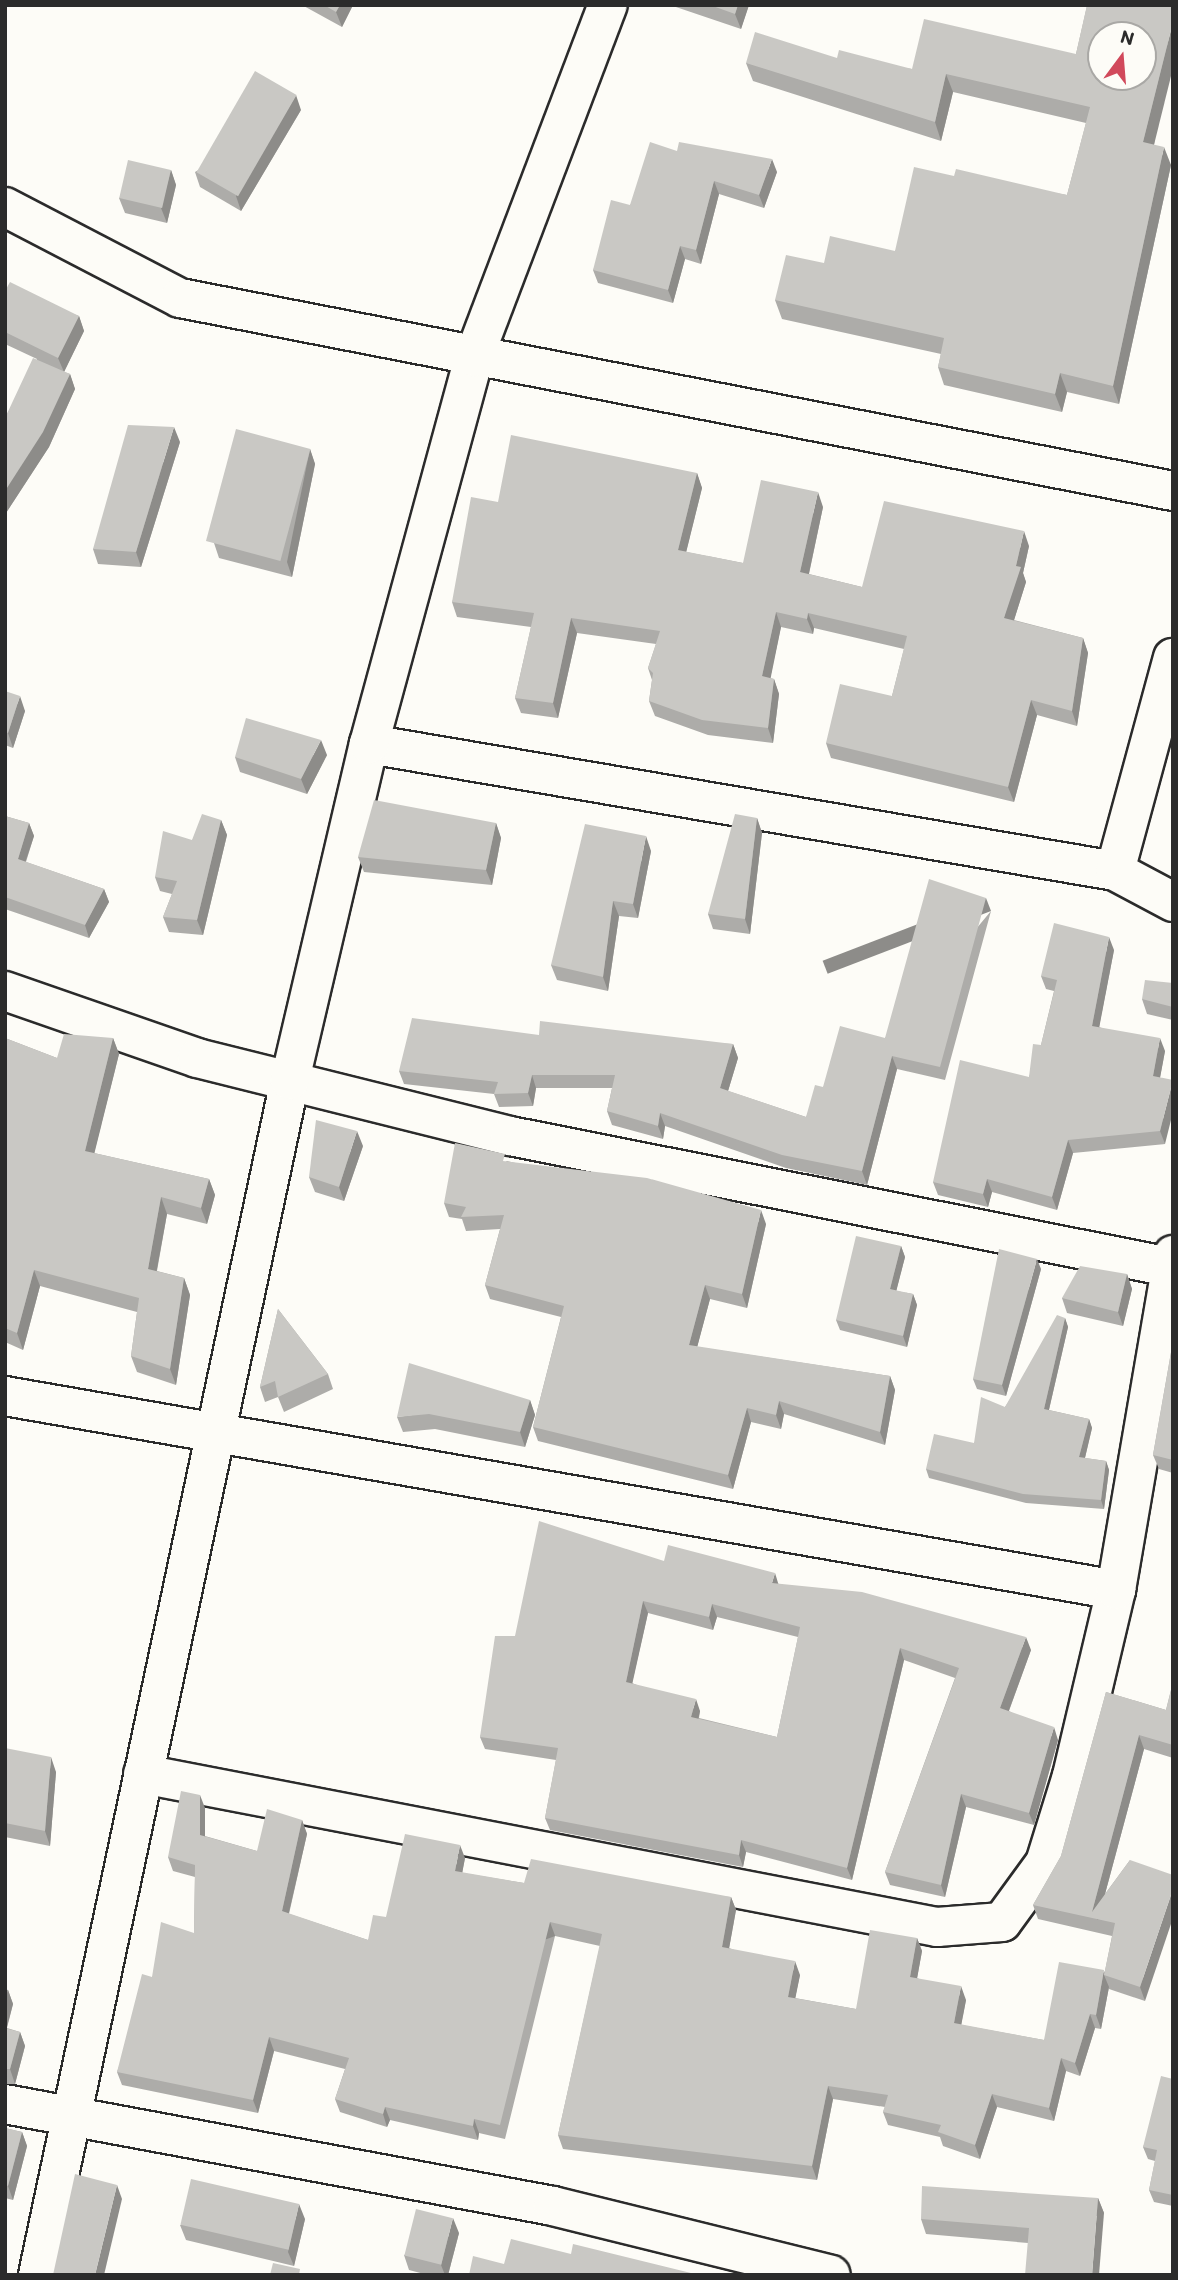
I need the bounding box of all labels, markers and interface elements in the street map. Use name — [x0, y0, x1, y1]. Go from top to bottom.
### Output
north arrow — [1087, 21, 1157, 91]
text: N — [1118, 24, 1137, 50]

